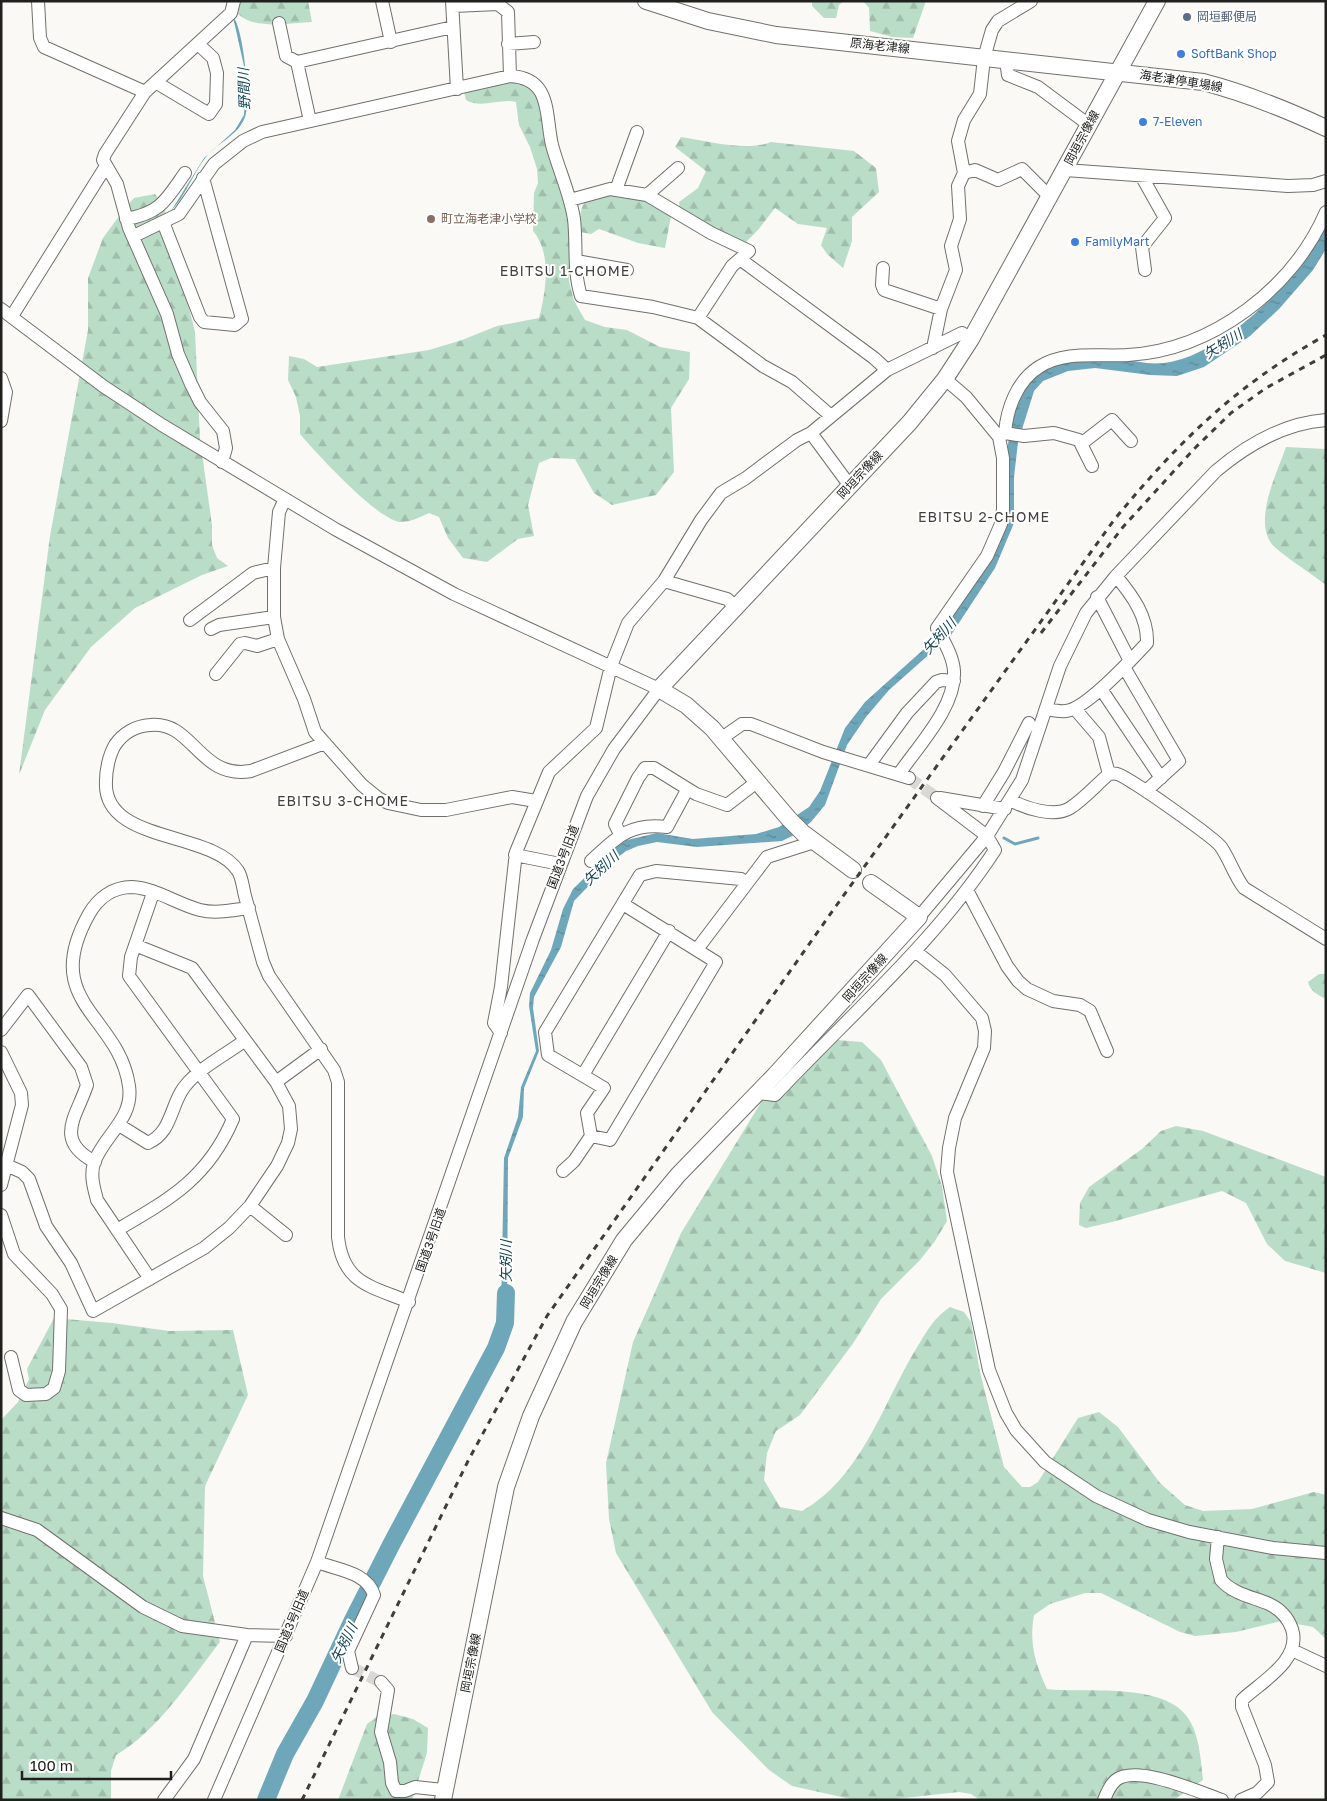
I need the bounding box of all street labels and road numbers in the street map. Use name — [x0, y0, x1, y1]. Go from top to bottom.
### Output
street label: 原海老津線 — [849, 35, 911, 56]
street label: 海老津停車場線 — [1138, 67, 1224, 94]
street label: 岡垣宗像線 — [1061, 108, 1102, 168]
street label: 岡垣宗像線 — [834, 448, 886, 502]
street label: 国道3号旧道 — [544, 823, 582, 891]
street label: 岡垣宗像線 — [839, 950, 890, 1005]
street label: 国道3号旧道 — [413, 1206, 449, 1274]
street label: 岡垣宗像線 — [577, 1252, 620, 1311]
street label: 国道3号旧道 — [272, 1587, 312, 1655]
street label: 岡垣宗像線 — [457, 1632, 484, 1694]

